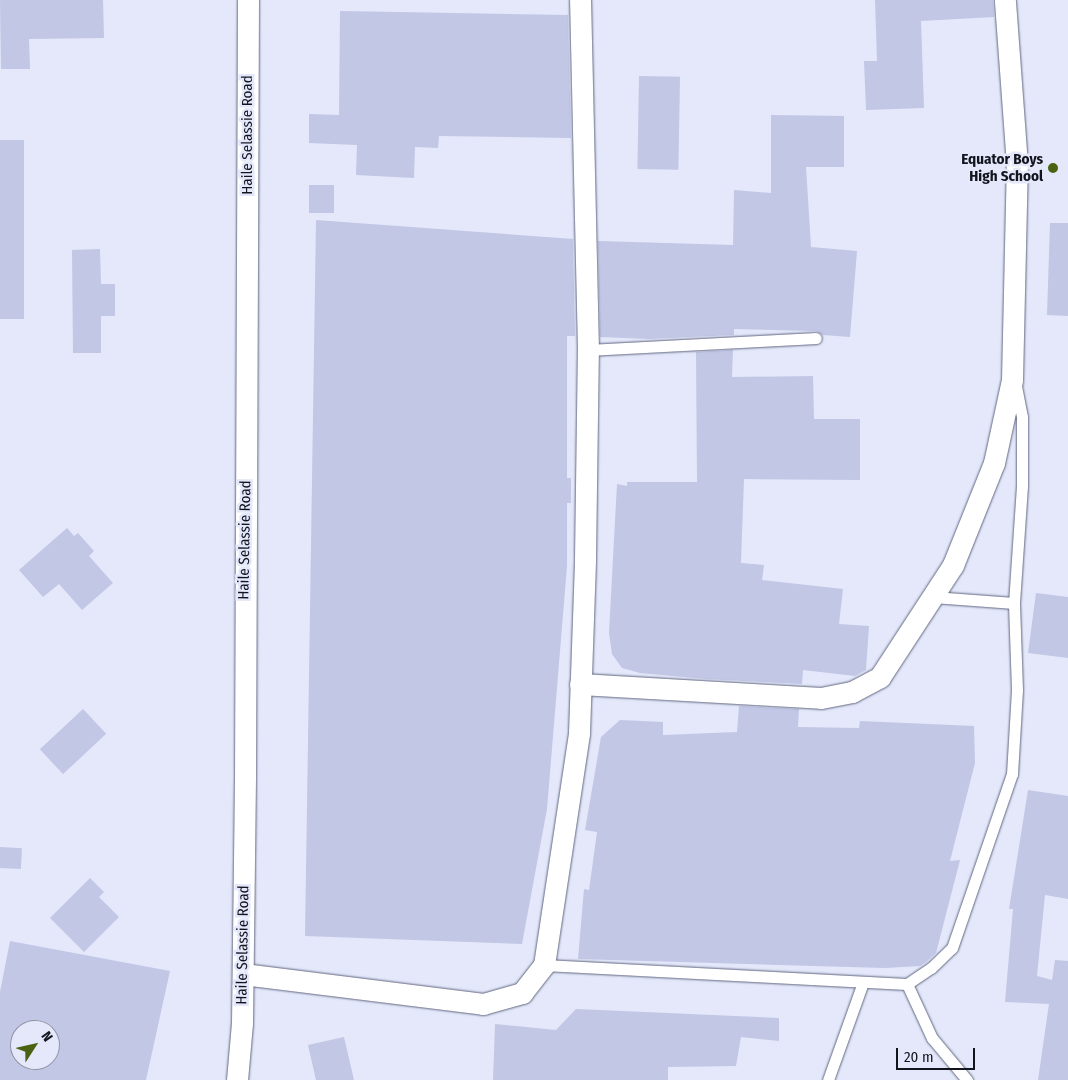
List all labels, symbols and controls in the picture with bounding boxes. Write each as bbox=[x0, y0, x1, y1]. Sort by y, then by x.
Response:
street label: Haile Selassie Road bbox=[239, 75, 257, 195]
place label: Equator Boys High School bbox=[961, 150, 1043, 185]
marker: Equator Boys High School bbox=[1047, 162, 1059, 174]
street label: Haile Selassie Road bbox=[235, 480, 255, 600]
street label: Haile Selassie Road bbox=[233, 885, 253, 1005]
north arrow bbox=[10, 1020, 60, 1070]
text: N bbox=[38, 1028, 56, 1045]
scale bar bbox=[898, 1038, 977, 1070]
text: 20 m bbox=[904, 1048, 934, 1066]

